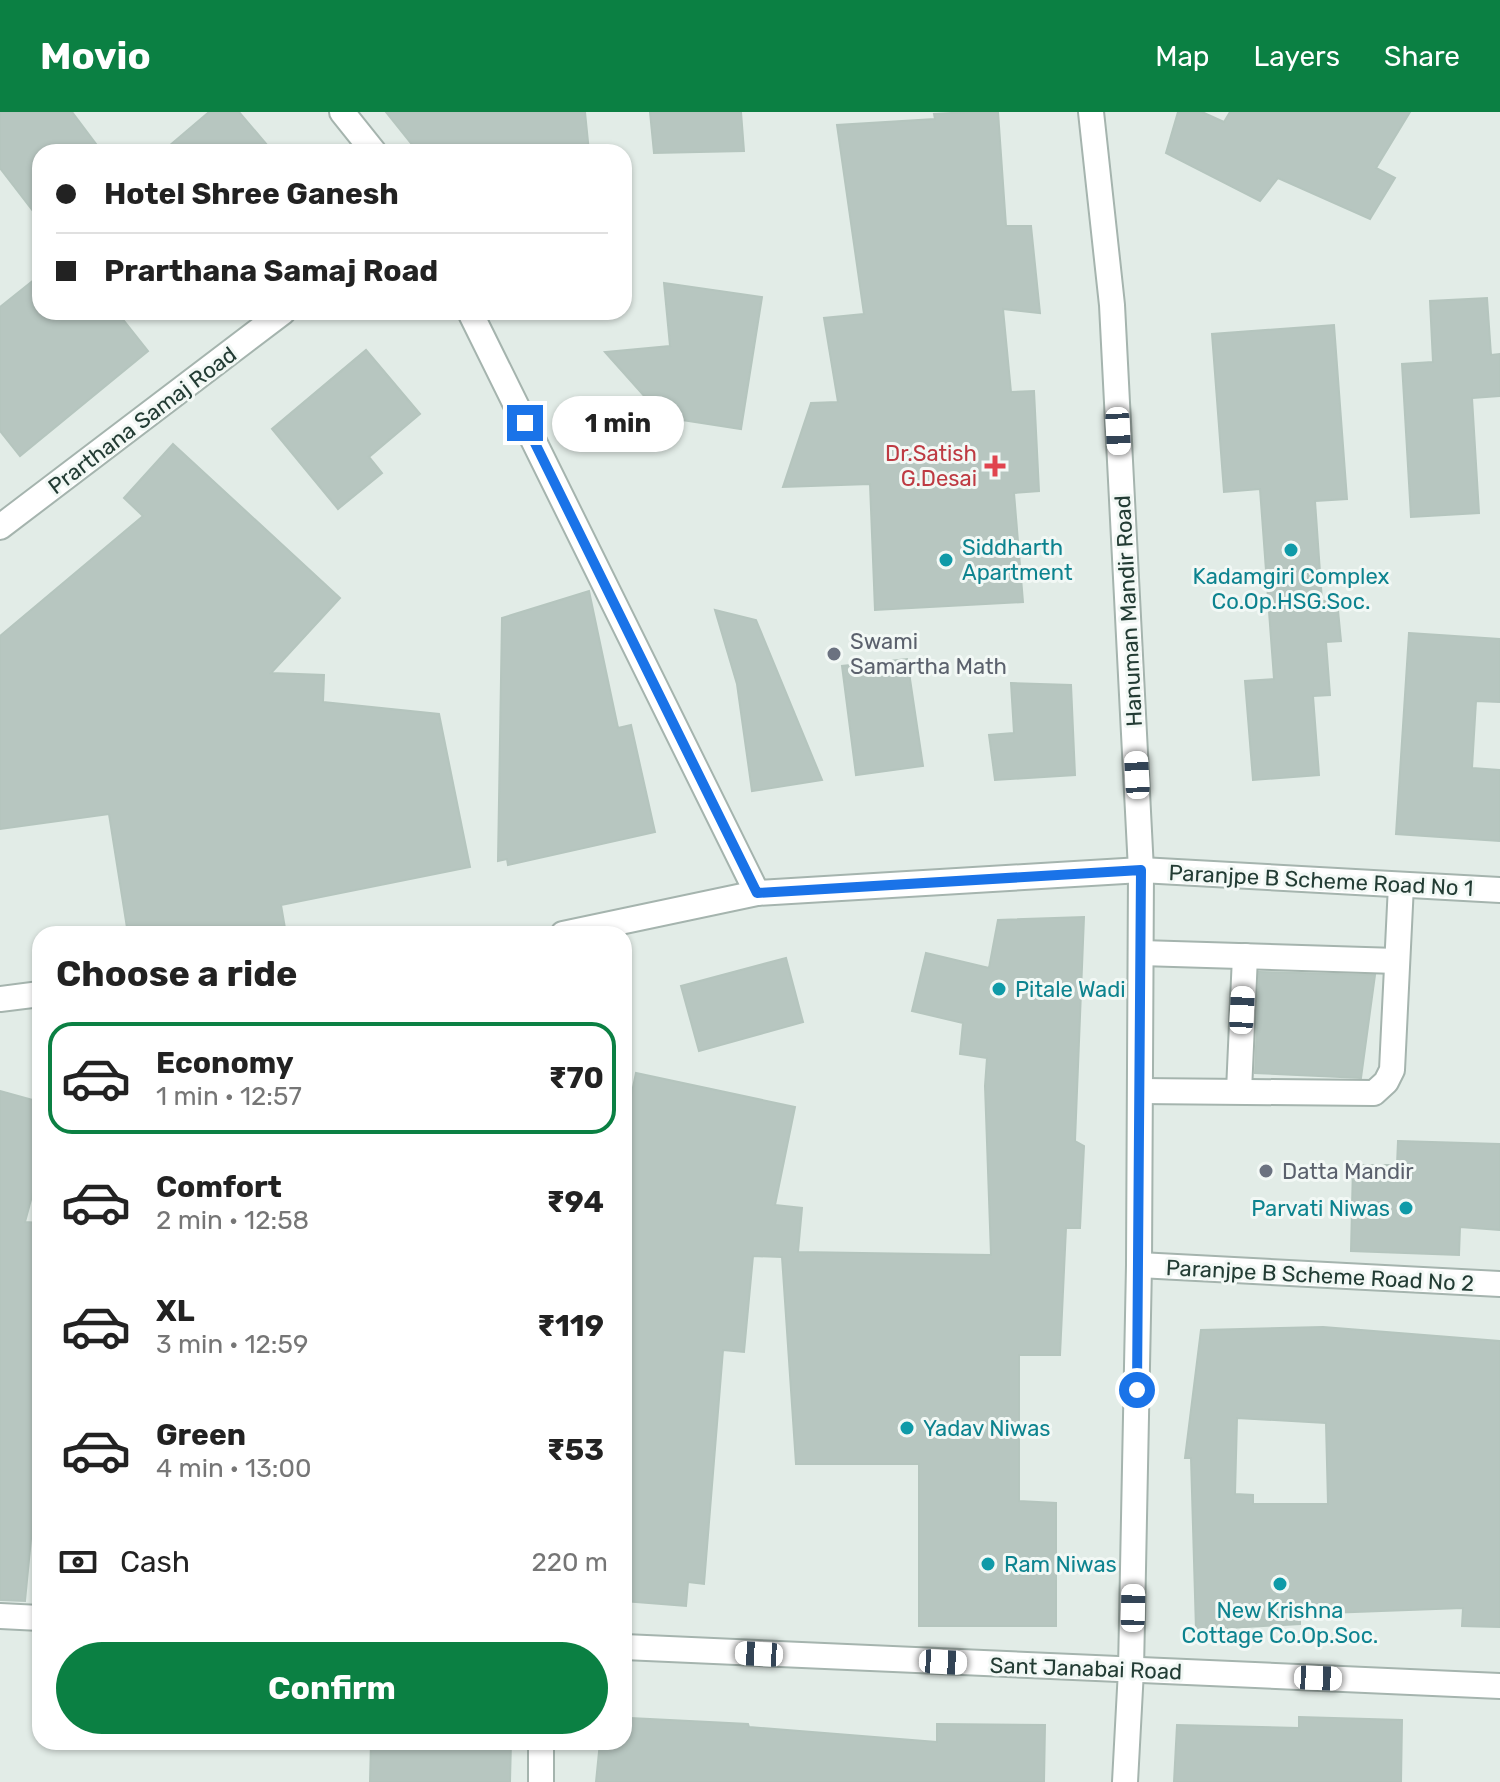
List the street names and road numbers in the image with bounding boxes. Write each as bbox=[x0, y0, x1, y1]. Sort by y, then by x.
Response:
street label: Prarthana Samaj Road bbox=[43, 341, 242, 500]
street label: Hanuman Mandir Road bbox=[1109, 495, 1148, 727]
street label: Paranjpe B Scheme Road No 1 bbox=[1168, 859, 1474, 902]
street label: Paranjpe B Scheme Road No 2 bbox=[1165, 1254, 1475, 1297]
street label: Sant Janabai Road bbox=[989, 1652, 1183, 1685]

